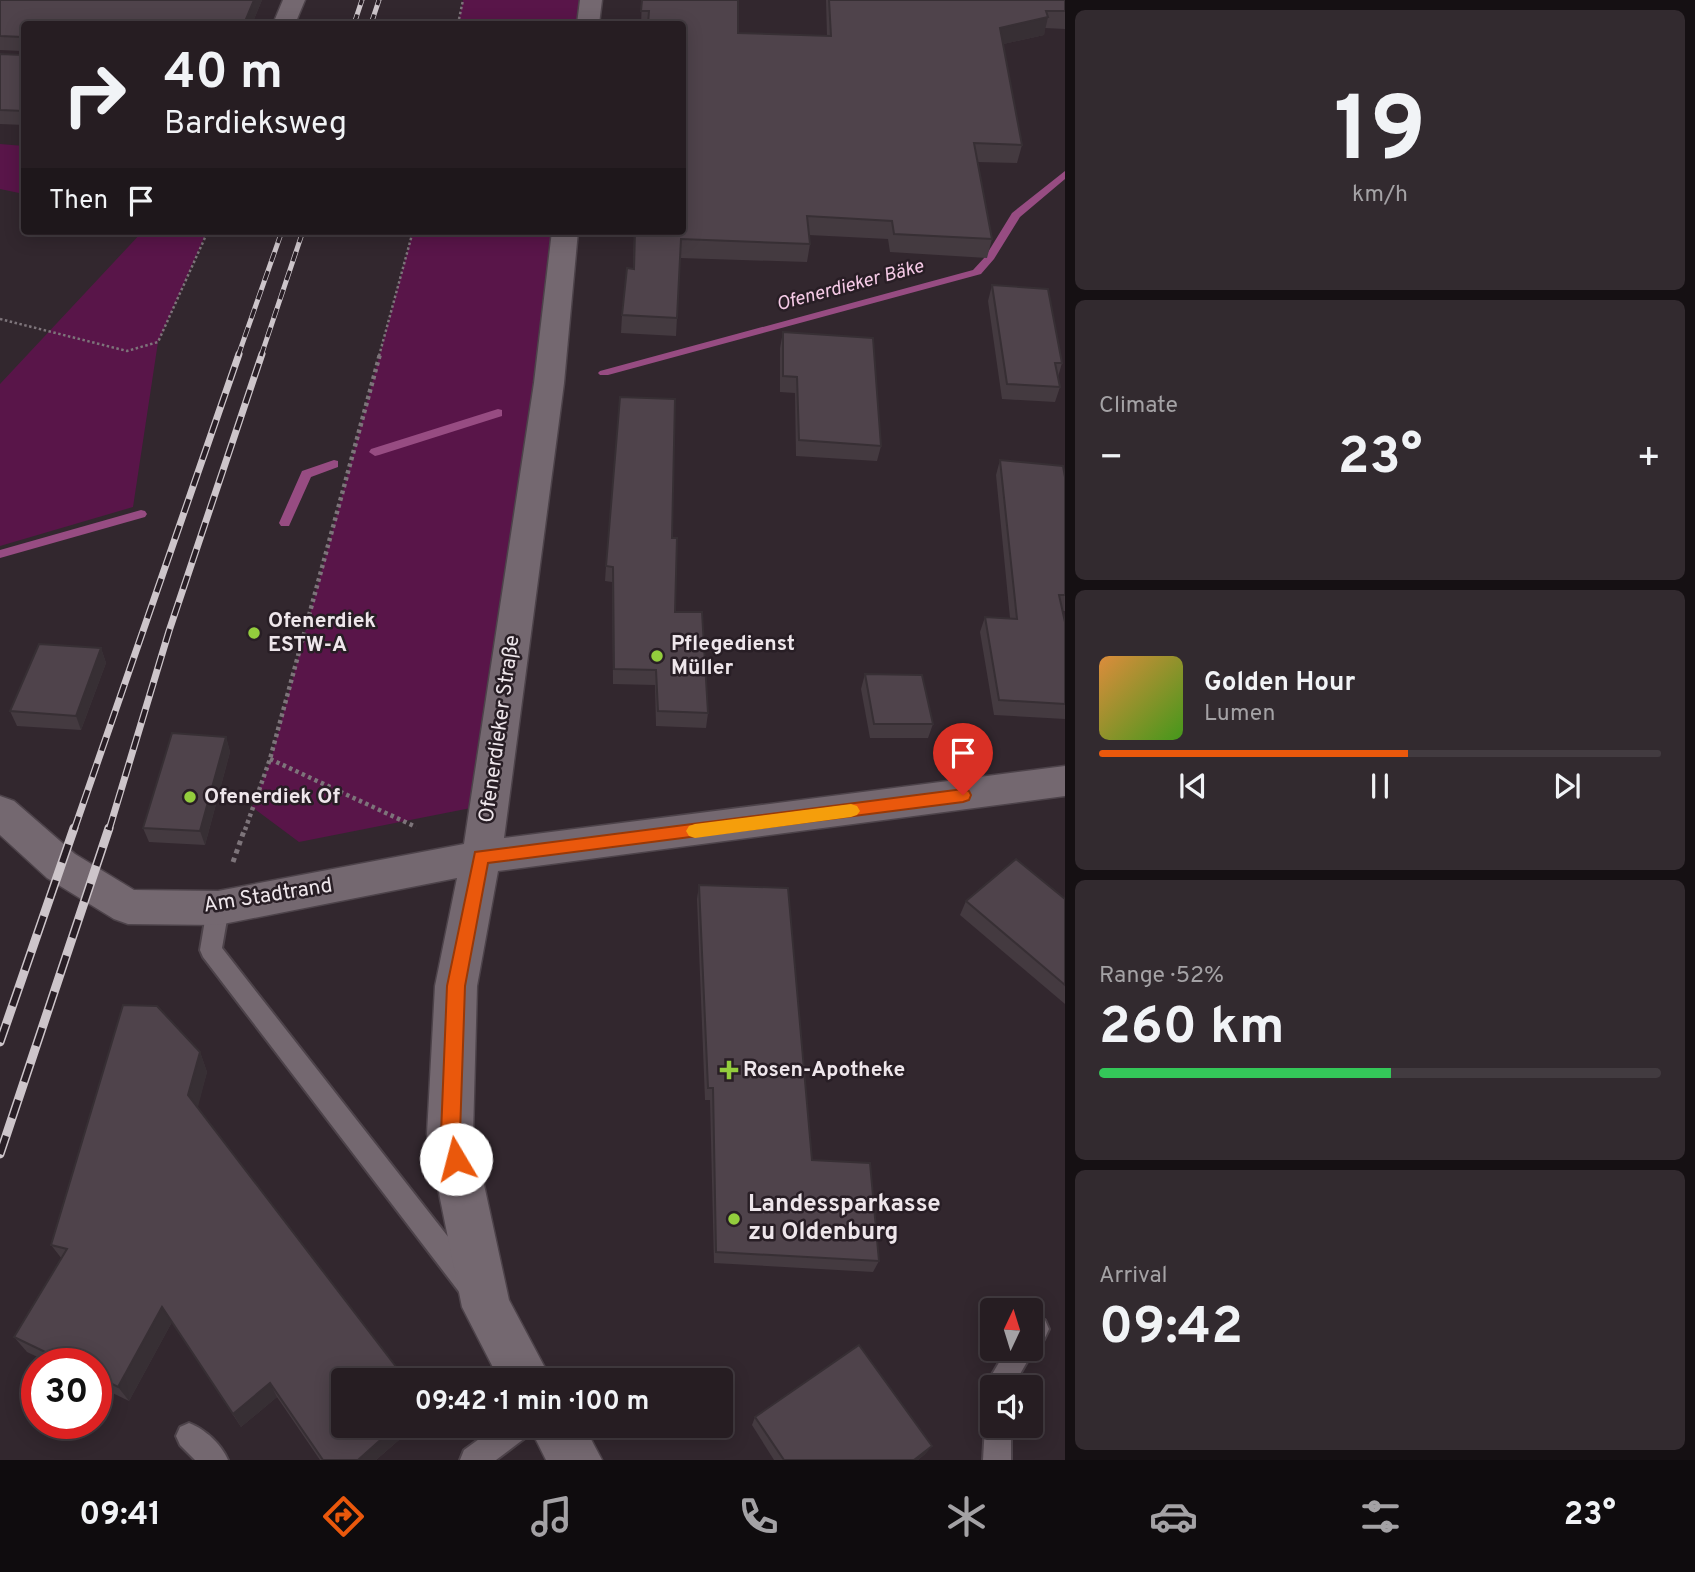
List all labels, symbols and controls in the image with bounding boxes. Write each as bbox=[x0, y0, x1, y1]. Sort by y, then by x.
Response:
text: 40 m bbox=[164, 44, 283, 106]
icon: right bbox=[49, 49, 140, 140]
text: 19 bbox=[1334, 78, 1426, 193]
text: Bardieksweg bbox=[164, 105, 347, 145]
text: km/h bbox=[1352, 181, 1408, 210]
icon: arrive bbox=[122, 182, 160, 220]
text: Then bbox=[49, 185, 108, 218]
water label: Ofenerdieker Bäke bbox=[774, 255, 926, 317]
text: Climate bbox=[1099, 392, 1178, 421]
text: 23° bbox=[1338, 426, 1422, 492]
text: − bbox=[1099, 435, 1124, 484]
text: + bbox=[1636, 435, 1661, 484]
place label: Ofenerdiek ESTW-A bbox=[268, 608, 376, 659]
marker: Ofenerdiek ESTW-A bbox=[246, 625, 262, 641]
place label: Pflegedienst Müller bbox=[671, 631, 795, 682]
street label: Ofenerdieker Straße bbox=[473, 633, 527, 825]
marker: Pflegedienst Müller bbox=[649, 648, 665, 664]
text: Golden Hour bbox=[1204, 667, 1355, 700]
text: Lumen bbox=[1204, 700, 1275, 729]
pin bbox=[933, 723, 993, 795]
icon: arrive bbox=[944, 734, 982, 772]
icon: previous bbox=[1174, 767, 1212, 805]
icon: pause bbox=[1361, 767, 1399, 805]
icon: next bbox=[1548, 767, 1586, 805]
place label: Ofenerdiek Of bbox=[204, 784, 341, 811]
marker: Ofenerdiek Of bbox=[182, 789, 198, 805]
street label: Am Stadtrand bbox=[202, 872, 334, 920]
text: Range · 52% bbox=[1099, 962, 1224, 991]
text: 260 km bbox=[1099, 996, 1285, 1062]
place label: Rosen-Apotheke bbox=[743, 1057, 905, 1084]
marker: Rosen-Apotheke bbox=[721, 1062, 737, 1078]
position arrow bbox=[419, 1122, 493, 1196]
place label: Landessparkasse zu Oldenburg bbox=[748, 1190, 941, 1248]
marker: Landessparkasse zu Oldenburg bbox=[726, 1211, 742, 1227]
text: Arrival bbox=[1099, 1262, 1168, 1291]
text: 09:42 bbox=[1099, 1296, 1243, 1362]
north arrow bbox=[980, 1298, 1043, 1362]
map controls bbox=[980, 1298, 1043, 1438]
speed limit sign: 30 bbox=[21, 1348, 112, 1439]
button: sound bbox=[980, 1375, 1043, 1438]
text: 09:42 · 1 min · 100 m bbox=[415, 1386, 649, 1419]
icon: directions bbox=[319, 1492, 368, 1541]
icon: music bbox=[527, 1492, 576, 1541]
icon: phone bbox=[734, 1492, 783, 1541]
icon: climate bbox=[942, 1492, 991, 1541]
icon: car bbox=[1149, 1492, 1198, 1541]
icon: filters bbox=[1356, 1492, 1405, 1541]
text: 09:41 bbox=[79, 1496, 161, 1536]
text: 23° bbox=[1564, 1496, 1616, 1536]

